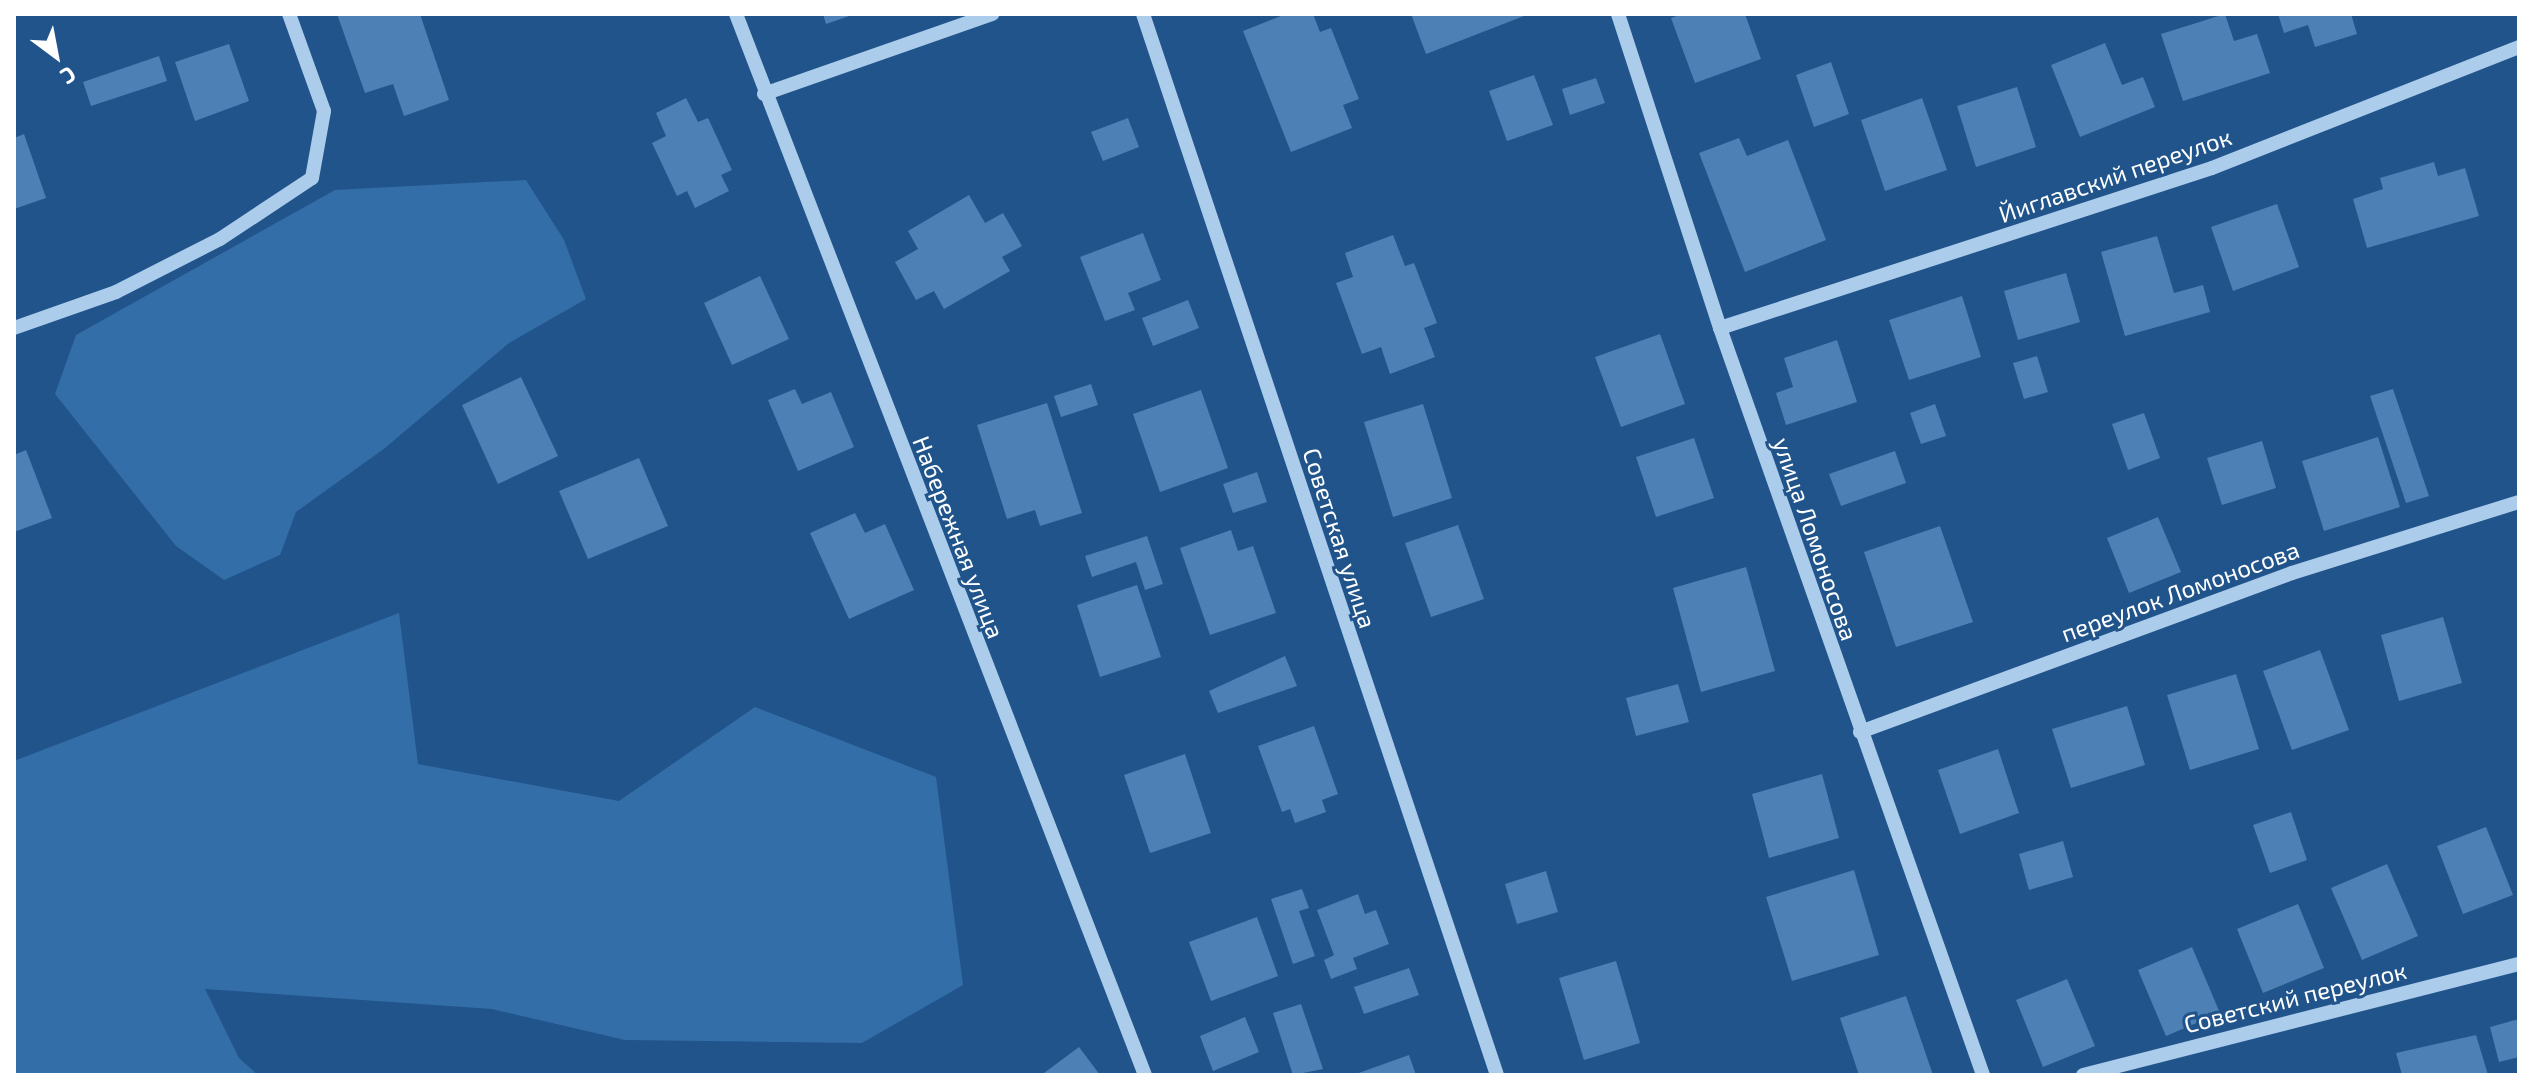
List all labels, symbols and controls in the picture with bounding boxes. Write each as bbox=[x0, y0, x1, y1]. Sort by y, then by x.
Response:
north arrow bbox=[16, 16, 96, 96]
text: С bbox=[56, 62, 81, 91]
street label: Йиглавский переулок bbox=[1995, 122, 2235, 228]
street label: Набережная улица bbox=[907, 432, 1011, 642]
street label: улица Ломоносова bbox=[1768, 434, 1864, 644]
street label: Советская улица bbox=[1297, 444, 1383, 632]
street label: переулок Ломоносова bbox=[2057, 534, 2303, 648]
street label: Советский переулок bbox=[2181, 955, 2409, 1039]

